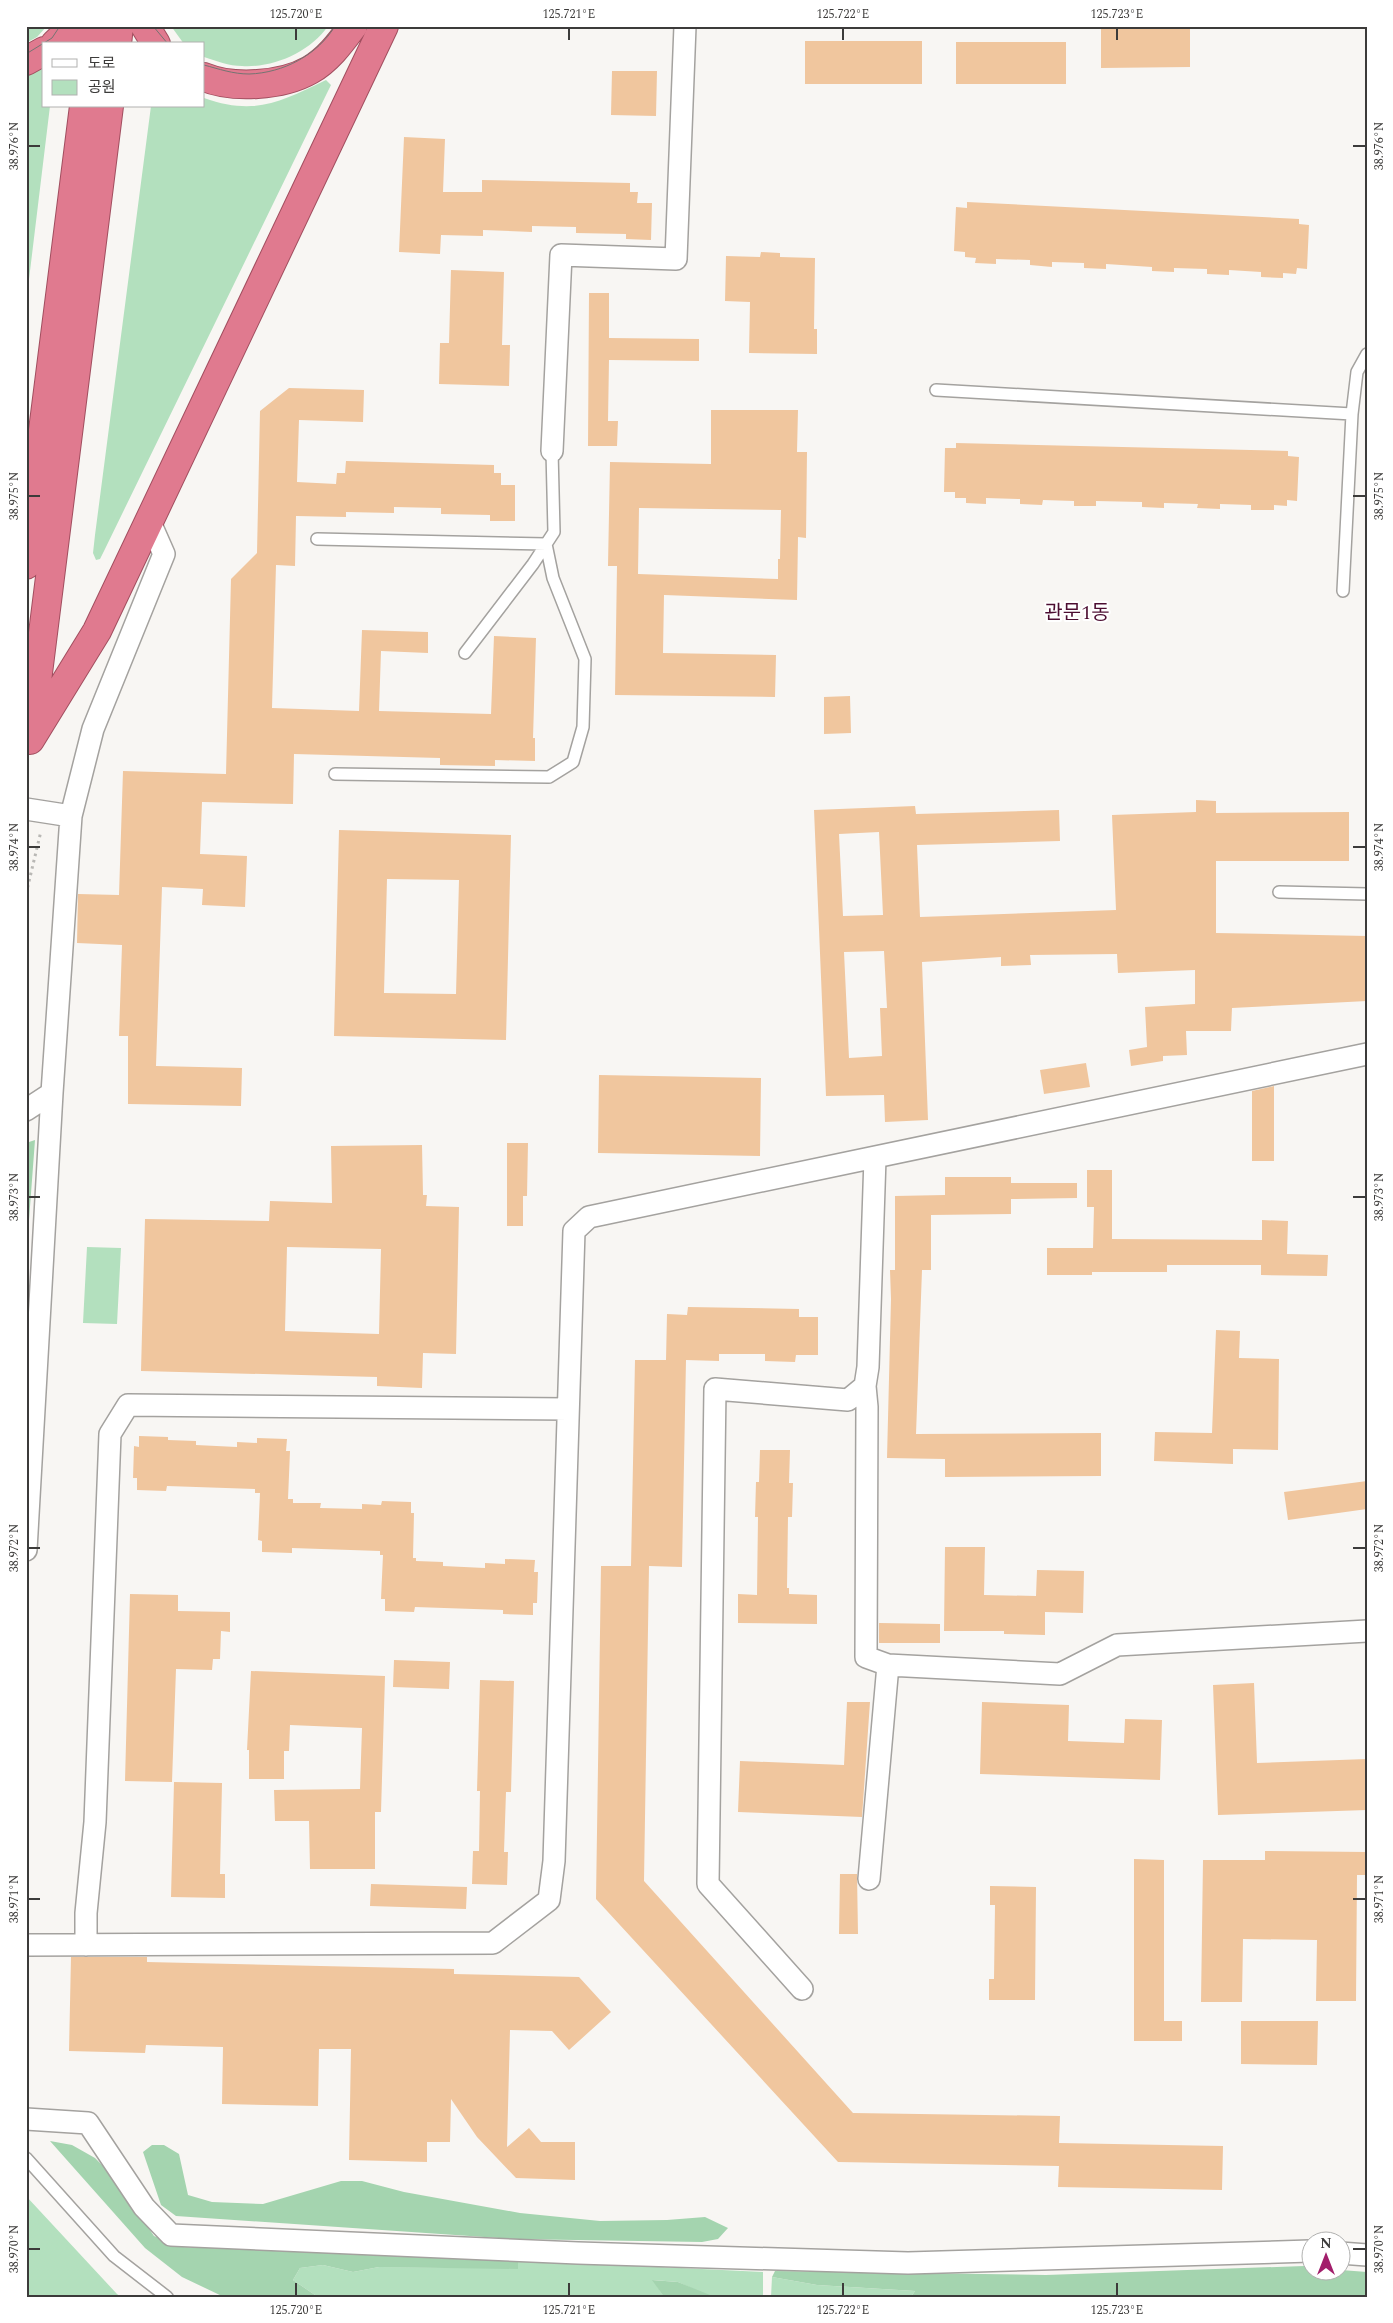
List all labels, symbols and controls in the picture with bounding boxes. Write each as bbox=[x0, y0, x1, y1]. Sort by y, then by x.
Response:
text: 125.720°E bbox=[270, 5, 322, 24]
text: 125.721°E bbox=[543, 5, 595, 24]
text: 125.722°E bbox=[817, 5, 869, 24]
text: 125.723°E bbox=[1091, 5, 1143, 24]
legend bbox=[42, 42, 205, 108]
text: 도로 bbox=[88, 52, 116, 75]
text: 공원 bbox=[88, 76, 116, 99]
text: 38.976°N bbox=[5, 122, 24, 170]
text: 38.976°N bbox=[1370, 122, 1389, 170]
text: 38.975°N bbox=[5, 472, 24, 520]
text: 38.975°N bbox=[1370, 472, 1389, 520]
district label: 관문1동 bbox=[1044, 598, 1110, 628]
text: 38.974°N bbox=[5, 823, 24, 871]
text: 38.974°N bbox=[1370, 823, 1389, 871]
text: 38.973°N bbox=[5, 1173, 24, 1221]
text: 38.973°N bbox=[1370, 1173, 1389, 1221]
text: 38.972°N bbox=[5, 1524, 24, 1572]
text: 38.972°N bbox=[1370, 1524, 1389, 1572]
text: 38.971°N bbox=[5, 1875, 24, 1923]
text: 38.971°N bbox=[1370, 1875, 1389, 1923]
text: 38.970°N bbox=[5, 2225, 24, 2273]
text: 38.970°N bbox=[1370, 2225, 1389, 2273]
north arrow bbox=[1300, 2230, 1350, 2280]
text: N bbox=[1320, 2233, 1332, 2254]
text: 125.720°E bbox=[270, 2301, 322, 2320]
text: 125.721°E bbox=[543, 2301, 595, 2320]
text: 125.722°E bbox=[817, 2301, 869, 2320]
text: 125.723°E bbox=[1091, 2301, 1143, 2320]

